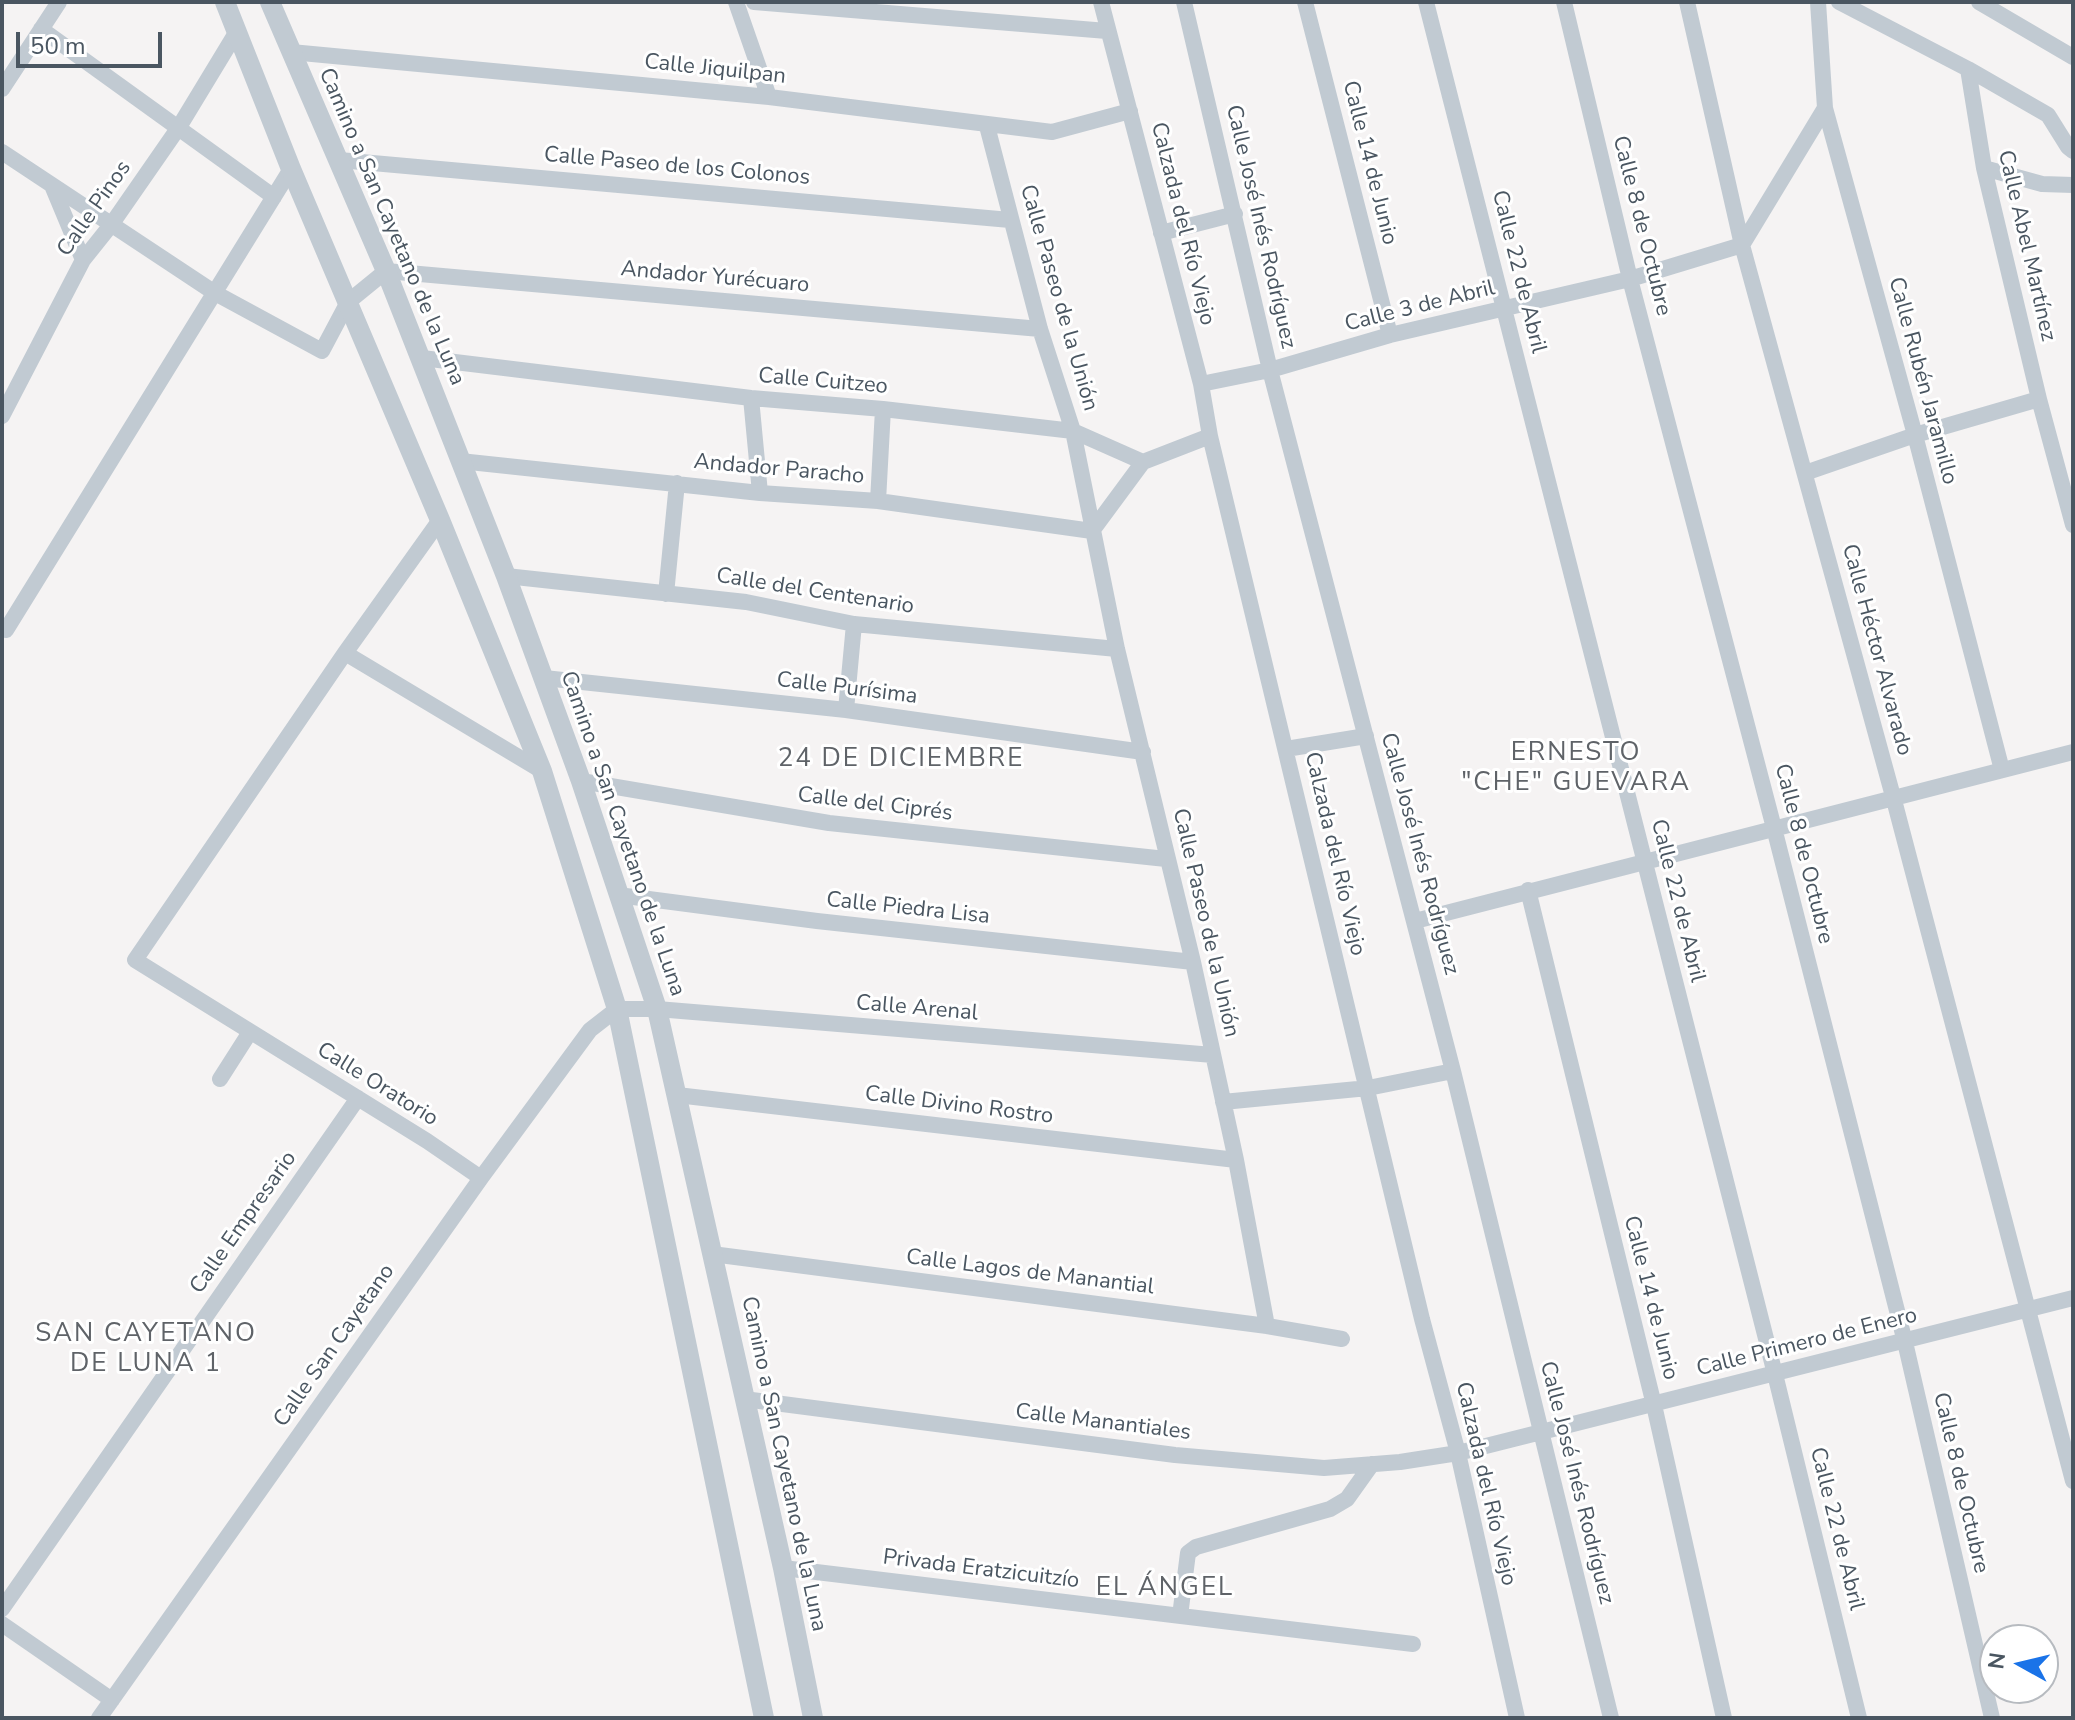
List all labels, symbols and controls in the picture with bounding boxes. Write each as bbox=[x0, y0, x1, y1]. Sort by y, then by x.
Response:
scale bar bbox=[20, 16, 166, 66]
text: 50 m bbox=[30, 30, 86, 62]
street label: Calle Jiquilpan bbox=[643, 49, 787, 91]
street label: Camino a San Cayetano de la Luna bbox=[312, 64, 470, 390]
street label: Calle 14 de Junio bbox=[1336, 78, 1402, 248]
street label: Calle José Inés Rodríguez bbox=[1219, 103, 1301, 351]
street label: Calzada del Río Viejo bbox=[1144, 120, 1220, 328]
street label: Calle 8 de Octubre bbox=[1606, 133, 1676, 319]
street label: Calle Paseo de los Colonos bbox=[543, 142, 811, 192]
street label: Calle Abel Martínez bbox=[1991, 148, 2061, 344]
street label: Calle Pinos bbox=[52, 156, 138, 262]
street label: Calle Paseo de la Unión bbox=[1013, 182, 1103, 414]
street label: Calle 22 de Abril bbox=[1485, 188, 1551, 356]
street label: Andador Yurécuaro bbox=[620, 257, 810, 299]
street label: Calle Rubén Jaramillo bbox=[1882, 275, 1962, 487]
street label: Calle 3 de Abril bbox=[1342, 276, 1498, 338]
street label: Calle Cuitzeo bbox=[757, 363, 889, 401]
street label: Andador Paracho bbox=[693, 449, 865, 491]
street label: Calle Héctor Alvarado bbox=[1835, 541, 1917, 759]
street label: Calle del Centenario bbox=[714, 563, 916, 621]
street label: Calle Purísima bbox=[775, 667, 919, 711]
street label: Camino a San Cayetano de la Luna bbox=[554, 668, 690, 1000]
street label: Calle José Inés Rodríguez bbox=[1374, 730, 1464, 978]
district label: ERNESTO "CHE" GUEVARA bbox=[1461, 738, 1691, 800]
district label: 24 DE DICIEMBRE bbox=[778, 744, 1024, 776]
street label: Calzada del Río Viejo bbox=[1298, 750, 1370, 958]
street label: Calle 8 de Octubre bbox=[1768, 761, 1838, 947]
street label: Calle del Ciprés bbox=[796, 782, 954, 828]
street label: Calle Paseo de la Unión bbox=[1166, 806, 1244, 1040]
street label: Calle 22 de Abril bbox=[1644, 817, 1710, 985]
street label: Calle Piedra Lisa bbox=[825, 887, 991, 931]
street label: Calle Arenal bbox=[855, 991, 979, 1027]
street label: Calle Oratorio bbox=[312, 1037, 442, 1133]
street label: Calle Divino Rostro bbox=[863, 1081, 1055, 1131]
street label: Calle Empresario bbox=[185, 1147, 303, 1299]
street label: Calle 14 de Junio bbox=[1617, 1213, 1683, 1383]
street label: Calle Lagos de Manantial bbox=[905, 1245, 1155, 1301]
street label: Calle San Cayetano bbox=[269, 1260, 401, 1432]
street label: Camino a San Cayetano de la Luna bbox=[735, 1294, 831, 1634]
street label: Calle Primero de Enero bbox=[1694, 1303, 1920, 1383]
district label: SAN CAYETANO DE LUNA 1 bbox=[35, 1319, 257, 1380]
street label: Calle José Inés Rodríguez bbox=[1533, 1359, 1619, 1607]
street label: Calzada del Río Viejo bbox=[1449, 1380, 1521, 1588]
street label: Calle 8 de Octubre bbox=[1926, 1390, 1994, 1576]
street label: Calle Manantiales bbox=[1014, 1399, 1192, 1447]
street label: Calle 22 de Abril bbox=[1803, 1445, 1869, 1613]
street label: Privada Eratzicuitzío bbox=[881, 1545, 1081, 1595]
district label: EL ÁNGEL bbox=[1096, 1573, 1234, 1605]
north arrow bbox=[1979, 1624, 2059, 1704]
text: N bbox=[1981, 1651, 2013, 1671]

